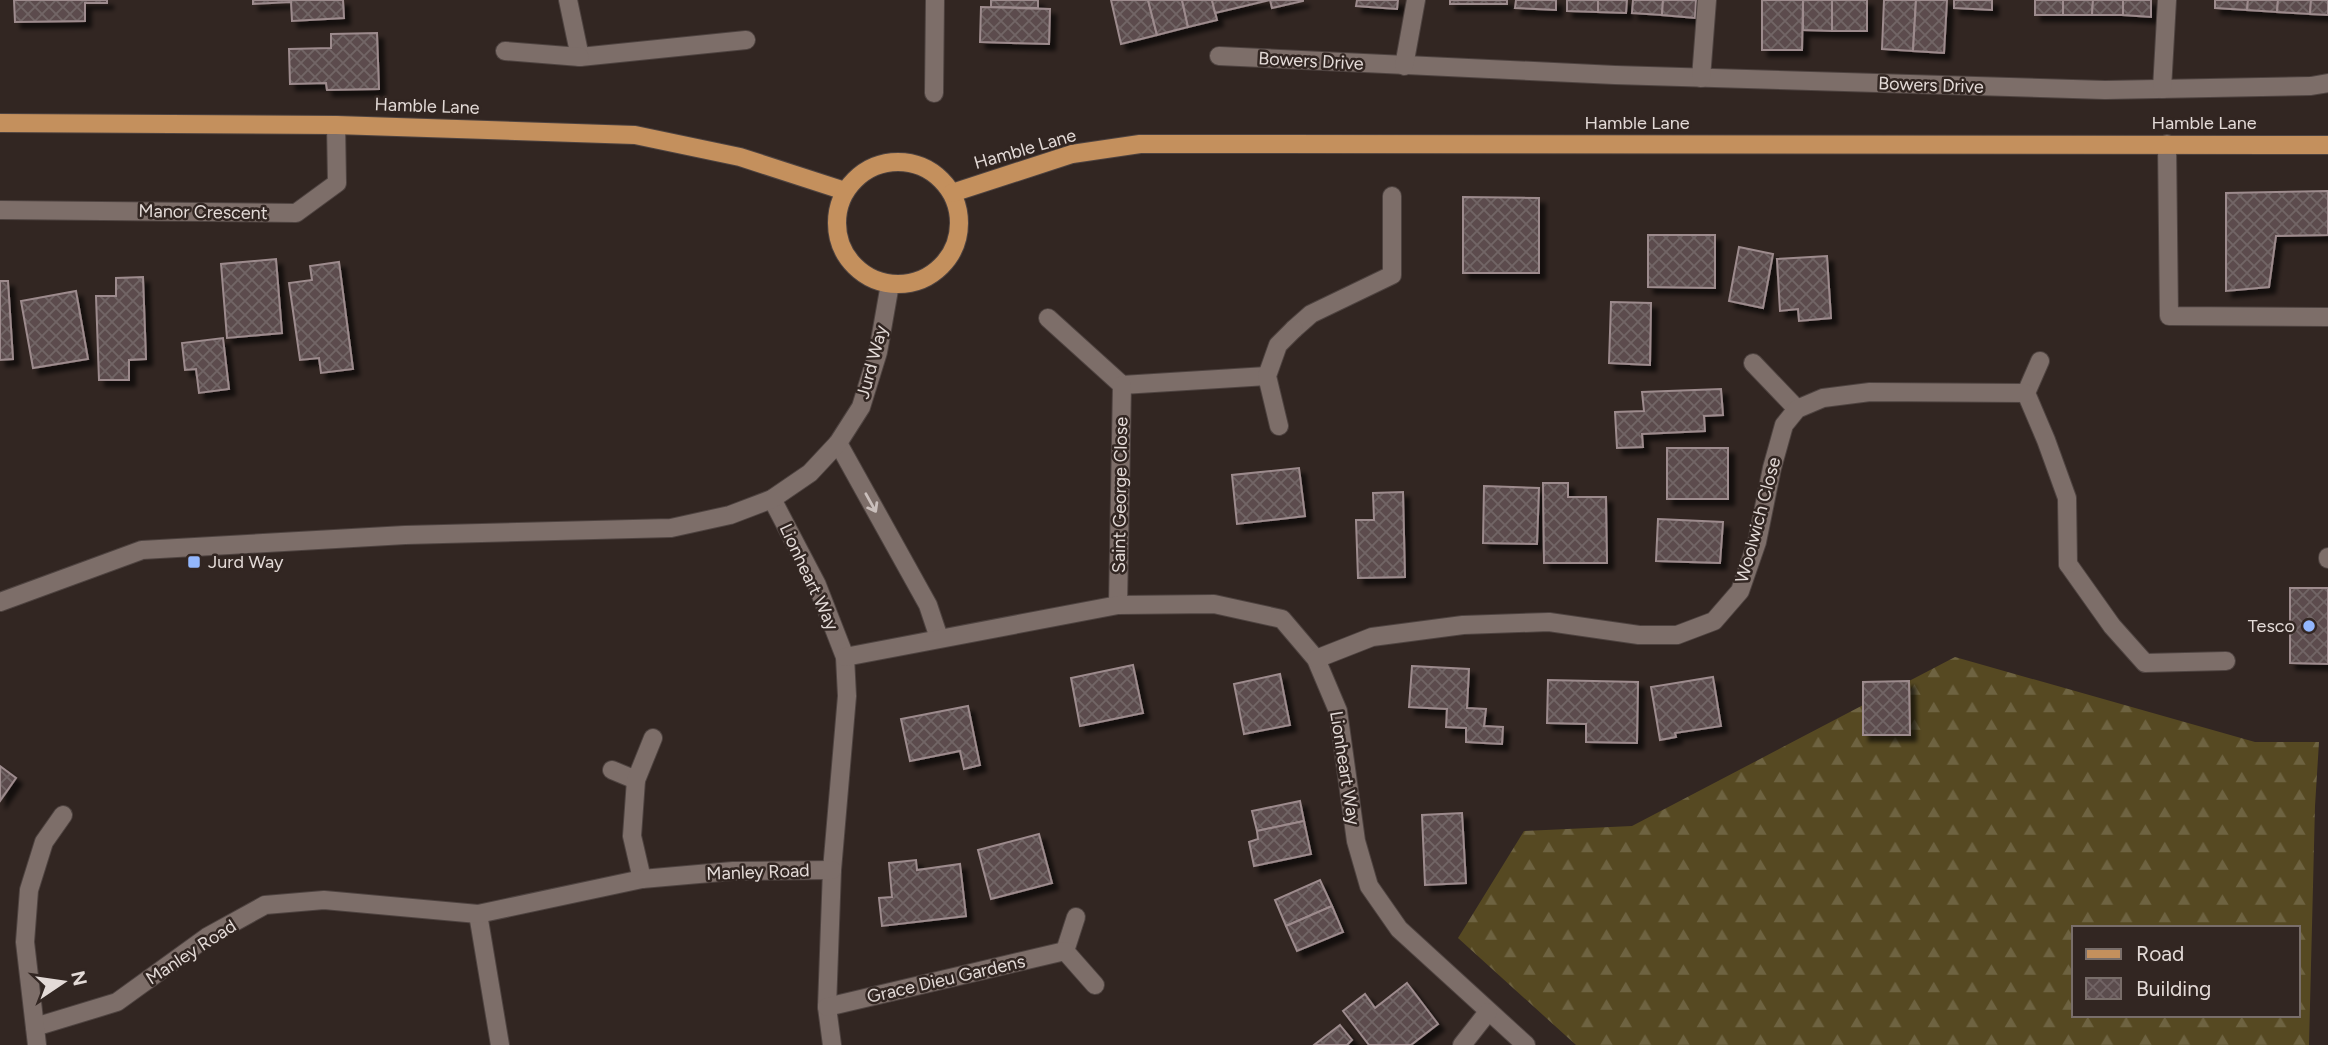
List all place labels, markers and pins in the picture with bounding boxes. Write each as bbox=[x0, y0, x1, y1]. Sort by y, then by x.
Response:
place label: Jurd Way bbox=[208, 551, 284, 573]
marker: Jurd Way bbox=[186, 554, 202, 570]
place label: Tesco bbox=[2248, 615, 2295, 637]
marker: Tesco bbox=[2301, 618, 2317, 634]

